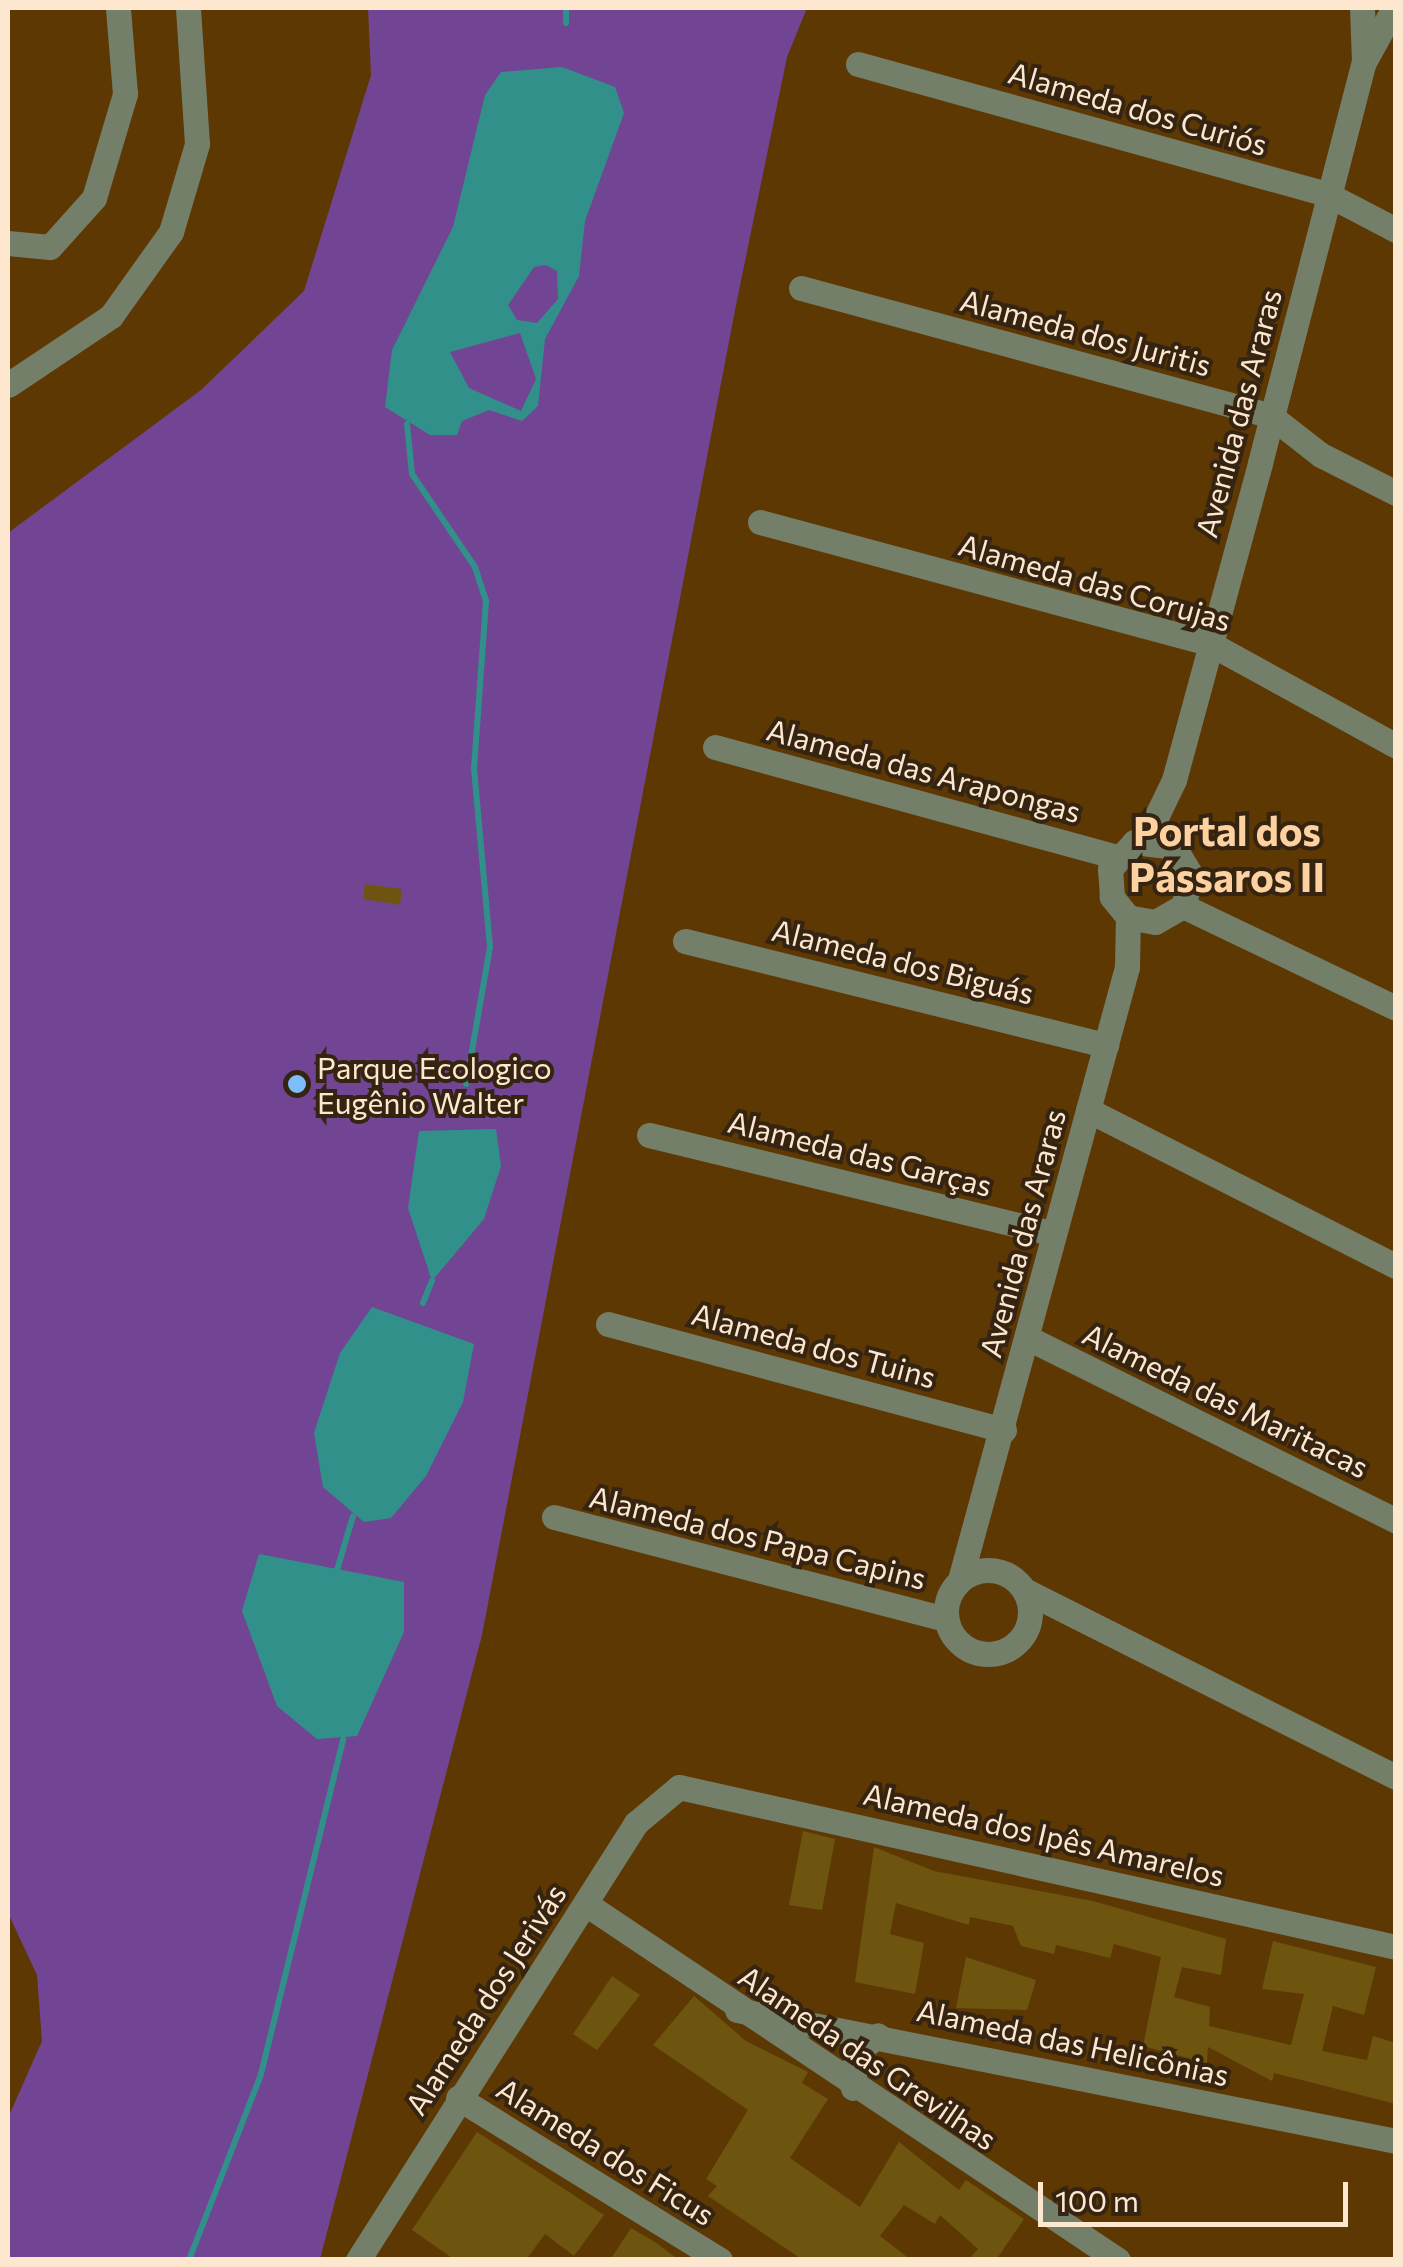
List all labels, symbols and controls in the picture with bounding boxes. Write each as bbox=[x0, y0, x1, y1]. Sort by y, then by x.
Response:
street label: Alameda dos Curiós bbox=[1005, 54, 1271, 162]
street label: Alameda dos Juritis bbox=[957, 281, 1215, 383]
street label: Avenida das Araras bbox=[1188, 285, 1288, 541]
street label: Alameda das Corujas bbox=[955, 526, 1235, 638]
street label: Alameda das Arapongas bbox=[763, 711, 1085, 829]
district label: Portal dos Pássaros II bbox=[1129, 806, 1325, 900]
street label: Alameda dos Biguás bbox=[768, 911, 1038, 1011]
place label: Parque Ecologico Eugênio Walter bbox=[317, 1049, 552, 1120]
marker: Parque Ecologico Eugênio Walter bbox=[286, 1073, 308, 1095]
street label: Alameda das Garças bbox=[724, 1103, 996, 1203]
street label: Avenida das Araras bbox=[972, 1105, 1072, 1361]
street label: Alameda dos Tuins bbox=[688, 1295, 940, 1395]
street label: Alameda das Maritacas bbox=[1077, 1315, 1375, 1485]
street label: Alameda dos Papa Capins bbox=[586, 1478, 930, 1596]
street label: Alameda dos Ipês Amarelos bbox=[860, 1775, 1228, 1893]
street label: Alameda dos Jerivás bbox=[397, 1877, 573, 2121]
street label: Alameda das Grevilhas bbox=[732, 1957, 1004, 2157]
street label: Alameda das Helicônias bbox=[914, 1991, 1232, 2093]
street label: Alameda dos Ficus bbox=[491, 2070, 721, 2232]
scale bar bbox=[1043, 2162, 1353, 2224]
text: 100 m bbox=[1055, 2181, 1139, 2218]

